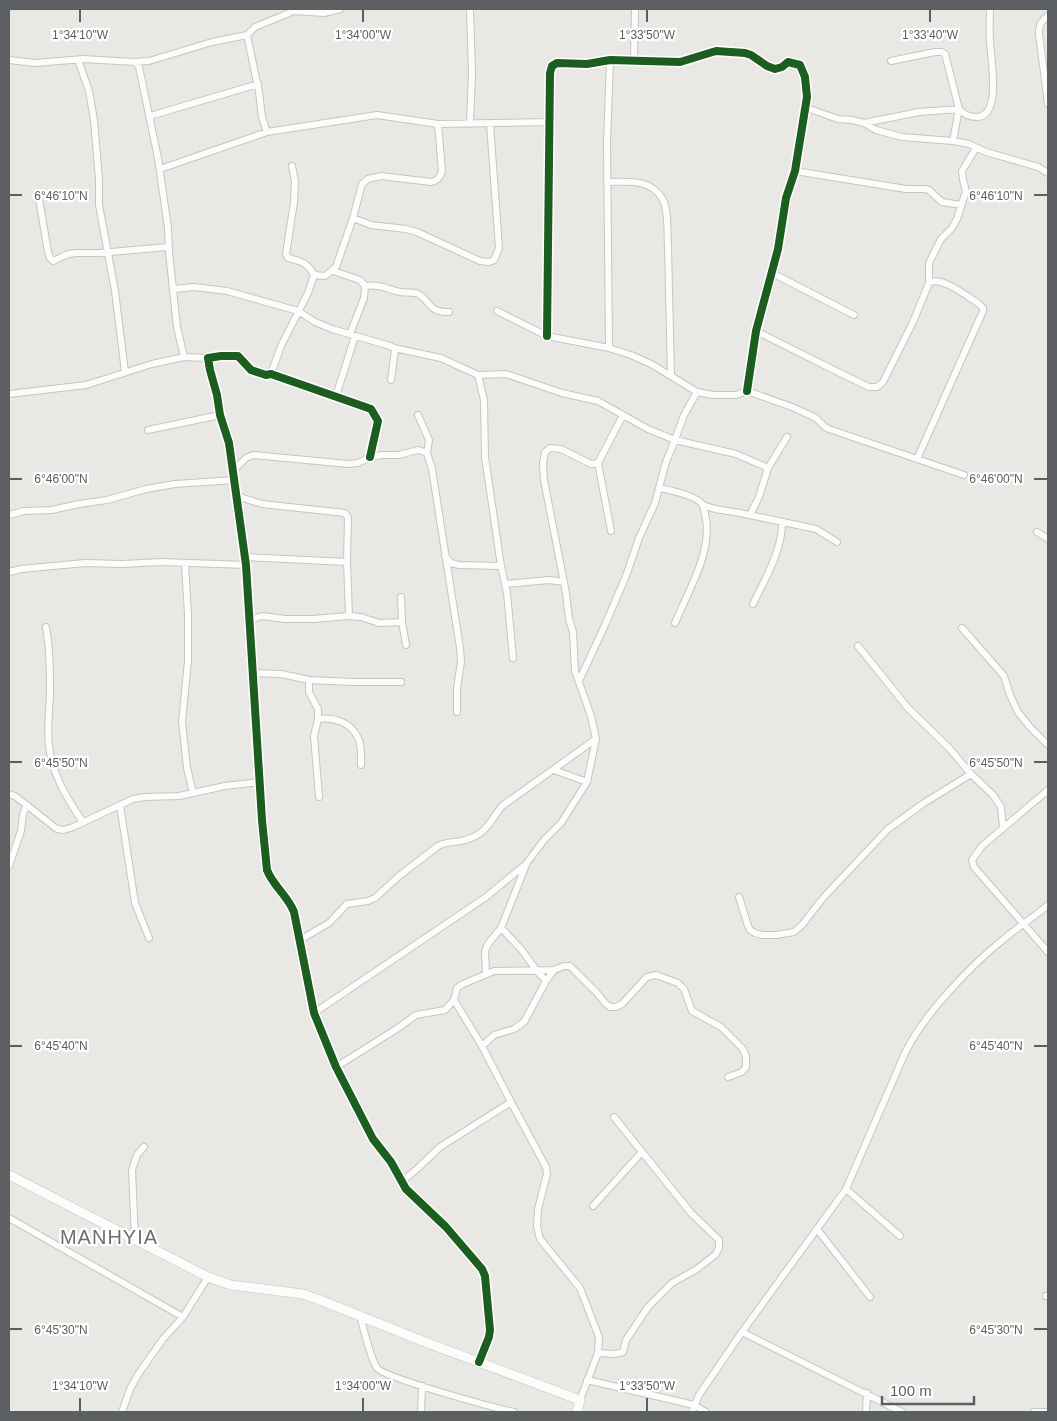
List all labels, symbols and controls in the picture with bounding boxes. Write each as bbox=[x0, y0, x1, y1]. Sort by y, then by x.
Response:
text: 1°34'10"W bbox=[52, 28, 109, 42]
text: 1°34'00"W bbox=[335, 28, 392, 42]
text: 1°33'50"W bbox=[619, 28, 676, 42]
text: 1°33'40"W bbox=[902, 28, 959, 42]
text: 6°46'10"N bbox=[34, 189, 88, 203]
text: 6°46'10"N bbox=[969, 189, 1023, 203]
text: 6°46'00"N bbox=[34, 472, 88, 486]
text: 6°46'00"N bbox=[969, 472, 1023, 486]
text: 6°45'50"N bbox=[34, 756, 88, 770]
text: 6°45'50"N bbox=[969, 756, 1023, 770]
text: 6°45'40"N bbox=[34, 1039, 88, 1053]
text: 6°45'40"N bbox=[969, 1039, 1023, 1053]
district label: MANHYIA bbox=[60, 1226, 158, 1248]
text: 6°45'30"N bbox=[34, 1323, 88, 1337]
text: 6°45'30"N bbox=[969, 1323, 1023, 1337]
scale bar bbox=[882, 1374, 974, 1406]
text: 1°34'10"W bbox=[52, 1379, 109, 1393]
text: 1°34'00"W bbox=[335, 1379, 392, 1393]
text: 1°33'50"W bbox=[619, 1379, 676, 1393]
text: 100 m bbox=[890, 1382, 932, 1399]

